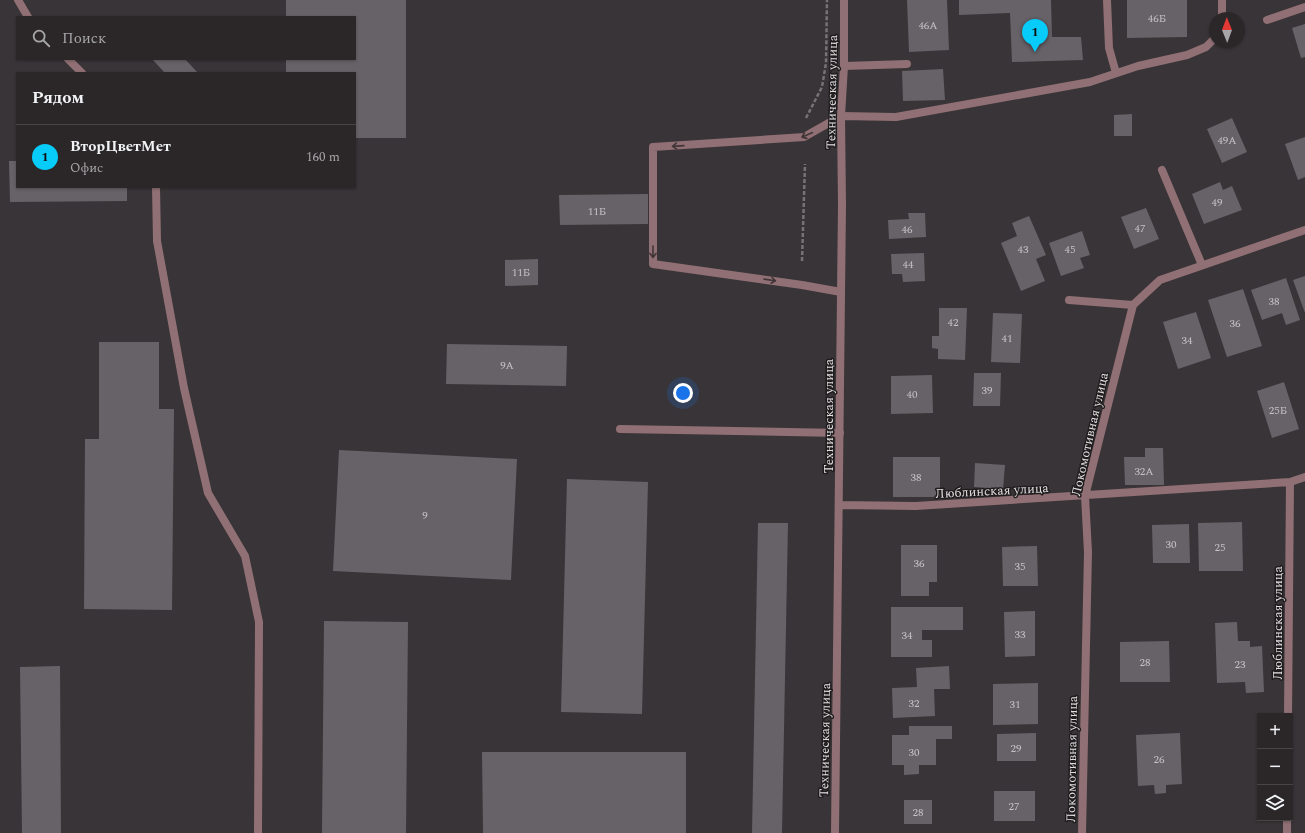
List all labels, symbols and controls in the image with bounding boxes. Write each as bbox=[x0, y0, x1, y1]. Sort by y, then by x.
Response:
house number: 46Б bbox=[1148, 10, 1166, 27]
north arrow bbox=[1209, 12, 1245, 48]
search box bbox=[16, 16, 356, 60]
house number: 46А bbox=[918, 17, 938, 34]
pin: 1 bbox=[1022, 19, 1048, 52]
icon: search bbox=[30, 27, 52, 49]
text: Поиск bbox=[62, 27, 106, 50]
street label: Техническая улица bbox=[821, 34, 843, 149]
text: Рядом bbox=[32, 85, 84, 111]
one-way arrow bbox=[802, 132, 814, 139]
house number: 49А bbox=[1217, 132, 1237, 149]
text: ВторЦветМет bbox=[70, 135, 171, 158]
one-way arrow bbox=[672, 142, 685, 149]
text: 1 bbox=[41, 147, 49, 167]
text: 160 m bbox=[306, 147, 340, 167]
text: Офис bbox=[70, 158, 103, 178]
house number: 49 bbox=[1212, 194, 1223, 211]
house number: 11Б bbox=[588, 203, 606, 220]
house number: 47 bbox=[1135, 220, 1146, 237]
house number: 46 bbox=[902, 221, 913, 238]
house number: 43 bbox=[1018, 241, 1029, 258]
house number: 45 bbox=[1065, 241, 1076, 258]
one-way arrow bbox=[649, 245, 657, 258]
house number: 44 bbox=[903, 256, 914, 273]
house number: 11Б bbox=[512, 264, 530, 281]
one-way arrow bbox=[763, 276, 776, 284]
house number: 38 bbox=[1269, 293, 1280, 310]
house number: 42 bbox=[948, 314, 959, 331]
house number: 36 bbox=[1230, 315, 1241, 332]
house number: 41 bbox=[1002, 330, 1013, 347]
house number: 34 bbox=[1182, 332, 1193, 349]
house number: 9А bbox=[500, 357, 514, 374]
street label: Техническая улица bbox=[819, 358, 839, 473]
street label: Локомотивная улица bbox=[1066, 370, 1114, 498]
house number: 39 bbox=[982, 382, 993, 399]
your location bbox=[673, 383, 693, 403]
house number: 40 bbox=[907, 386, 918, 403]
house number: 25Б bbox=[1269, 402, 1287, 419]
house number: 32А bbox=[1134, 463, 1154, 480]
house number: 38 bbox=[911, 469, 922, 486]
street label: Люблинская улица bbox=[935, 478, 1050, 504]
house number: 9 bbox=[422, 507, 428, 524]
house number: 30 bbox=[1166, 536, 1177, 553]
house number: 25 bbox=[1215, 539, 1226, 556]
house number: 36 bbox=[914, 555, 925, 572]
house number: 35 bbox=[1015, 558, 1026, 575]
street label: Люблинская улица bbox=[1268, 566, 1288, 680]
house number: 33 bbox=[1015, 626, 1026, 643]
house number: 34 bbox=[902, 627, 913, 644]
house number: 28 bbox=[1140, 654, 1151, 671]
house number: 23 bbox=[1235, 656, 1246, 673]
street label: Техническая улица bbox=[814, 682, 836, 797]
house number: 32 bbox=[909, 695, 920, 712]
street label: Локомотивная улица bbox=[1061, 695, 1083, 822]
house number: 31 bbox=[1010, 696, 1021, 713]
map controls bbox=[1257, 713, 1293, 821]
button: + bbox=[1257, 713, 1293, 749]
house number: 29 bbox=[1011, 740, 1022, 757]
house number: 30 bbox=[909, 744, 920, 761]
button: − bbox=[1257, 749, 1293, 785]
house number: 26 bbox=[1154, 751, 1165, 768]
button: layers bbox=[1257, 785, 1293, 821]
house number: 27 bbox=[1009, 798, 1020, 815]
house number: 28 bbox=[913, 804, 924, 821]

